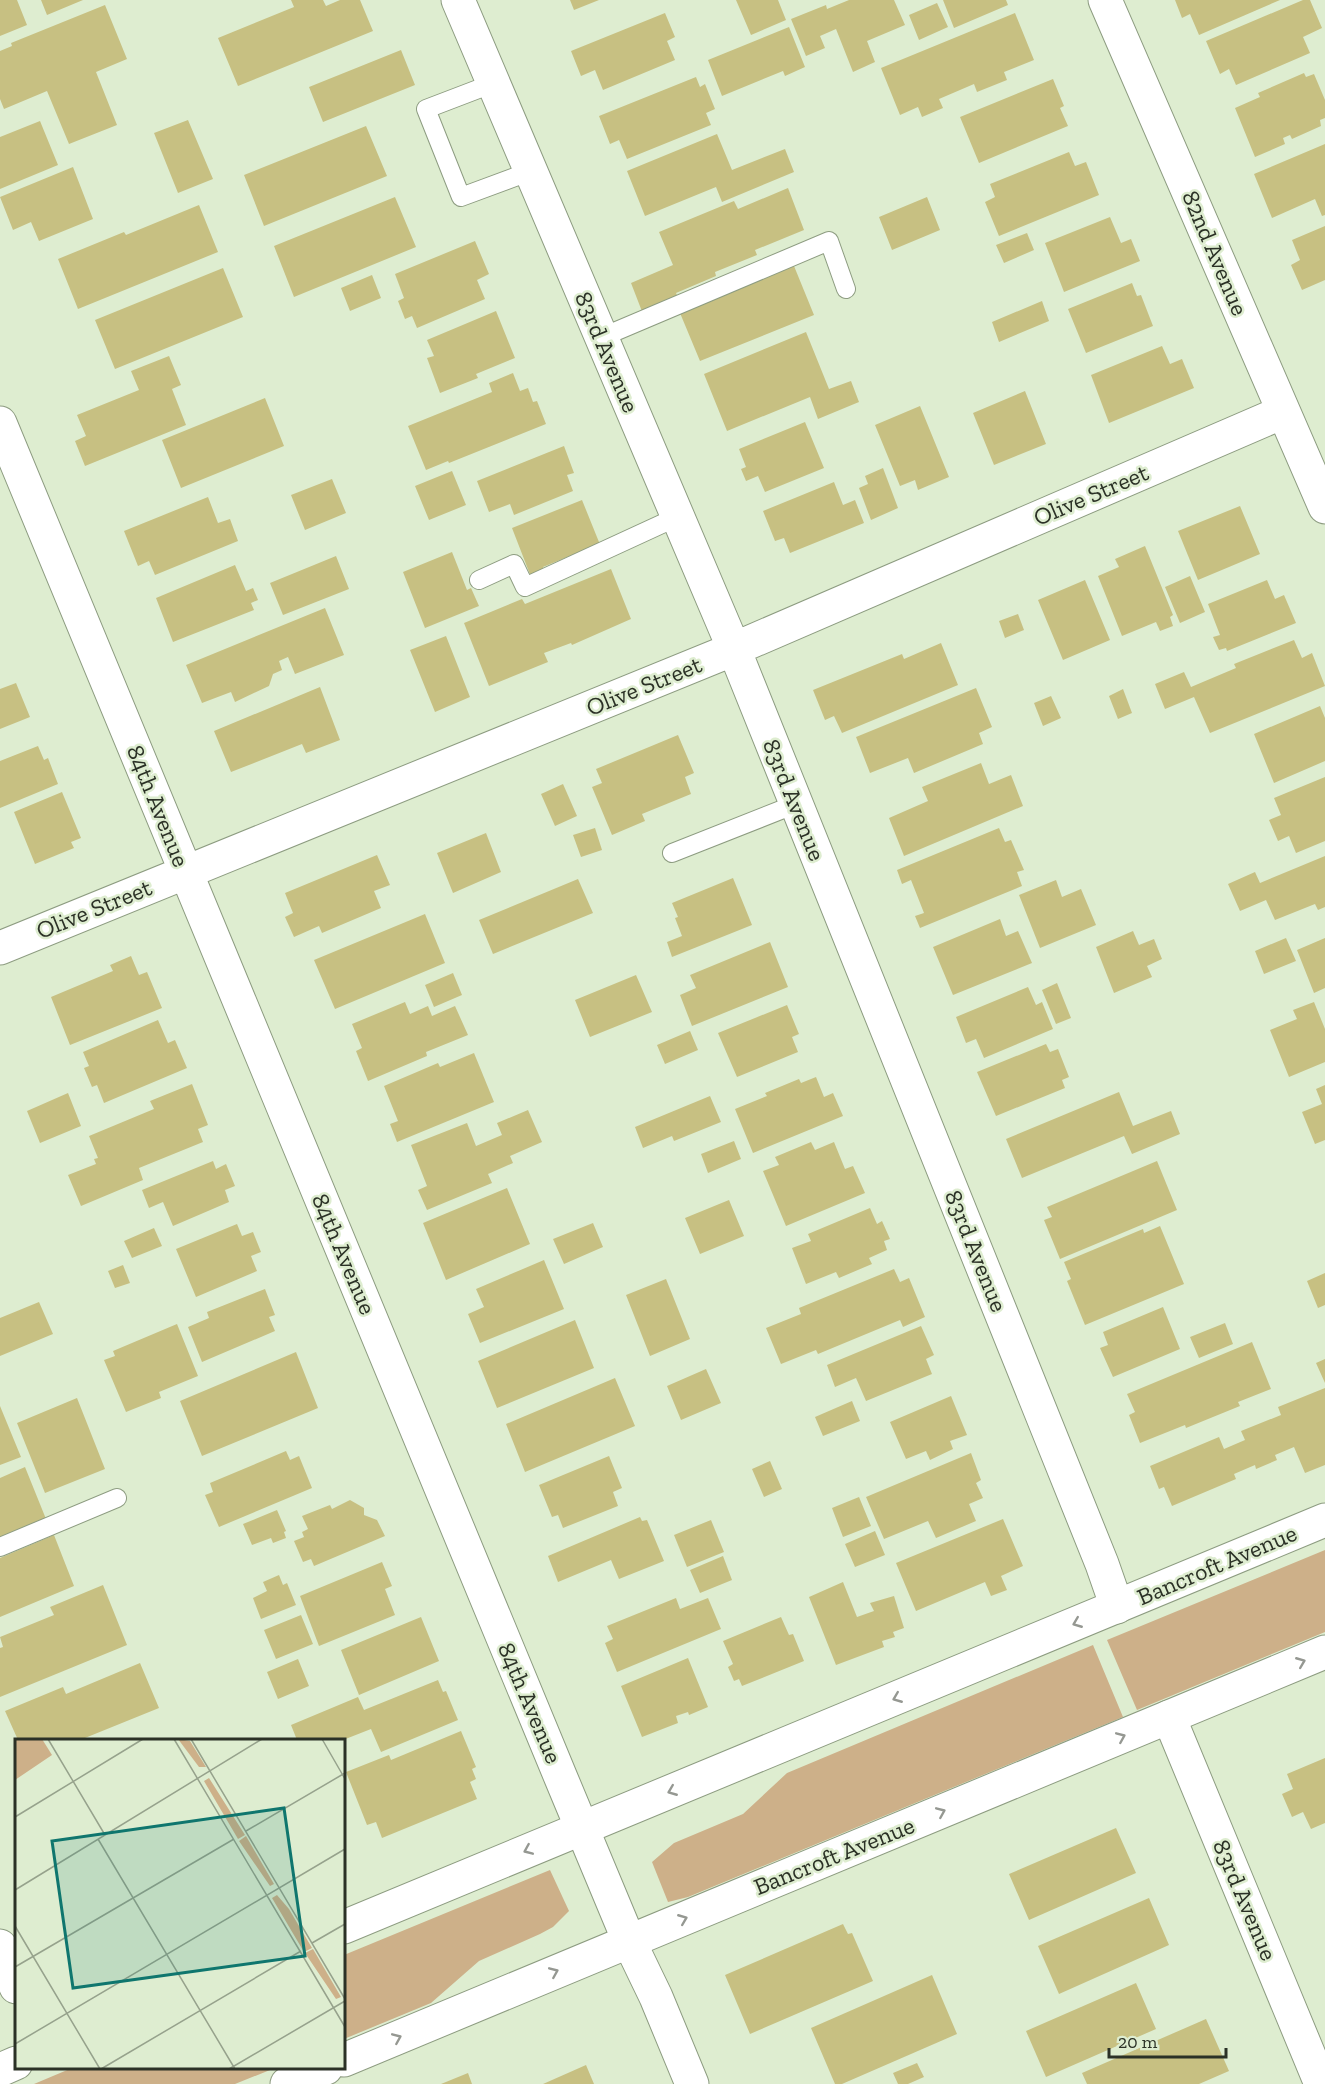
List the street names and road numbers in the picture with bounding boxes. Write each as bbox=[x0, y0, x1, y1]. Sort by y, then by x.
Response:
street label: 82nd Avenue bbox=[1176, 186, 1255, 320]
street label: 83rd Avenue bbox=[569, 287, 646, 417]
street label: Olive Street bbox=[1029, 457, 1153, 532]
street label: Olive Street bbox=[582, 649, 706, 722]
street label: 83rd Avenue bbox=[757, 735, 832, 865]
street label: 84th Avenue bbox=[121, 741, 196, 871]
street label: Olive Street bbox=[32, 872, 156, 945]
street label: 83rd Avenue bbox=[939, 1186, 1014, 1316]
street label: 84th Avenue bbox=[306, 1189, 383, 1319]
street label: Bancroft Avenue bbox=[1133, 1518, 1301, 1611]
street label: 84th Avenue bbox=[492, 1638, 569, 1768]
street label: Bancroft Avenue bbox=[749, 1810, 918, 1901]
street label: 83rd Avenue bbox=[1207, 1835, 1284, 1965]

